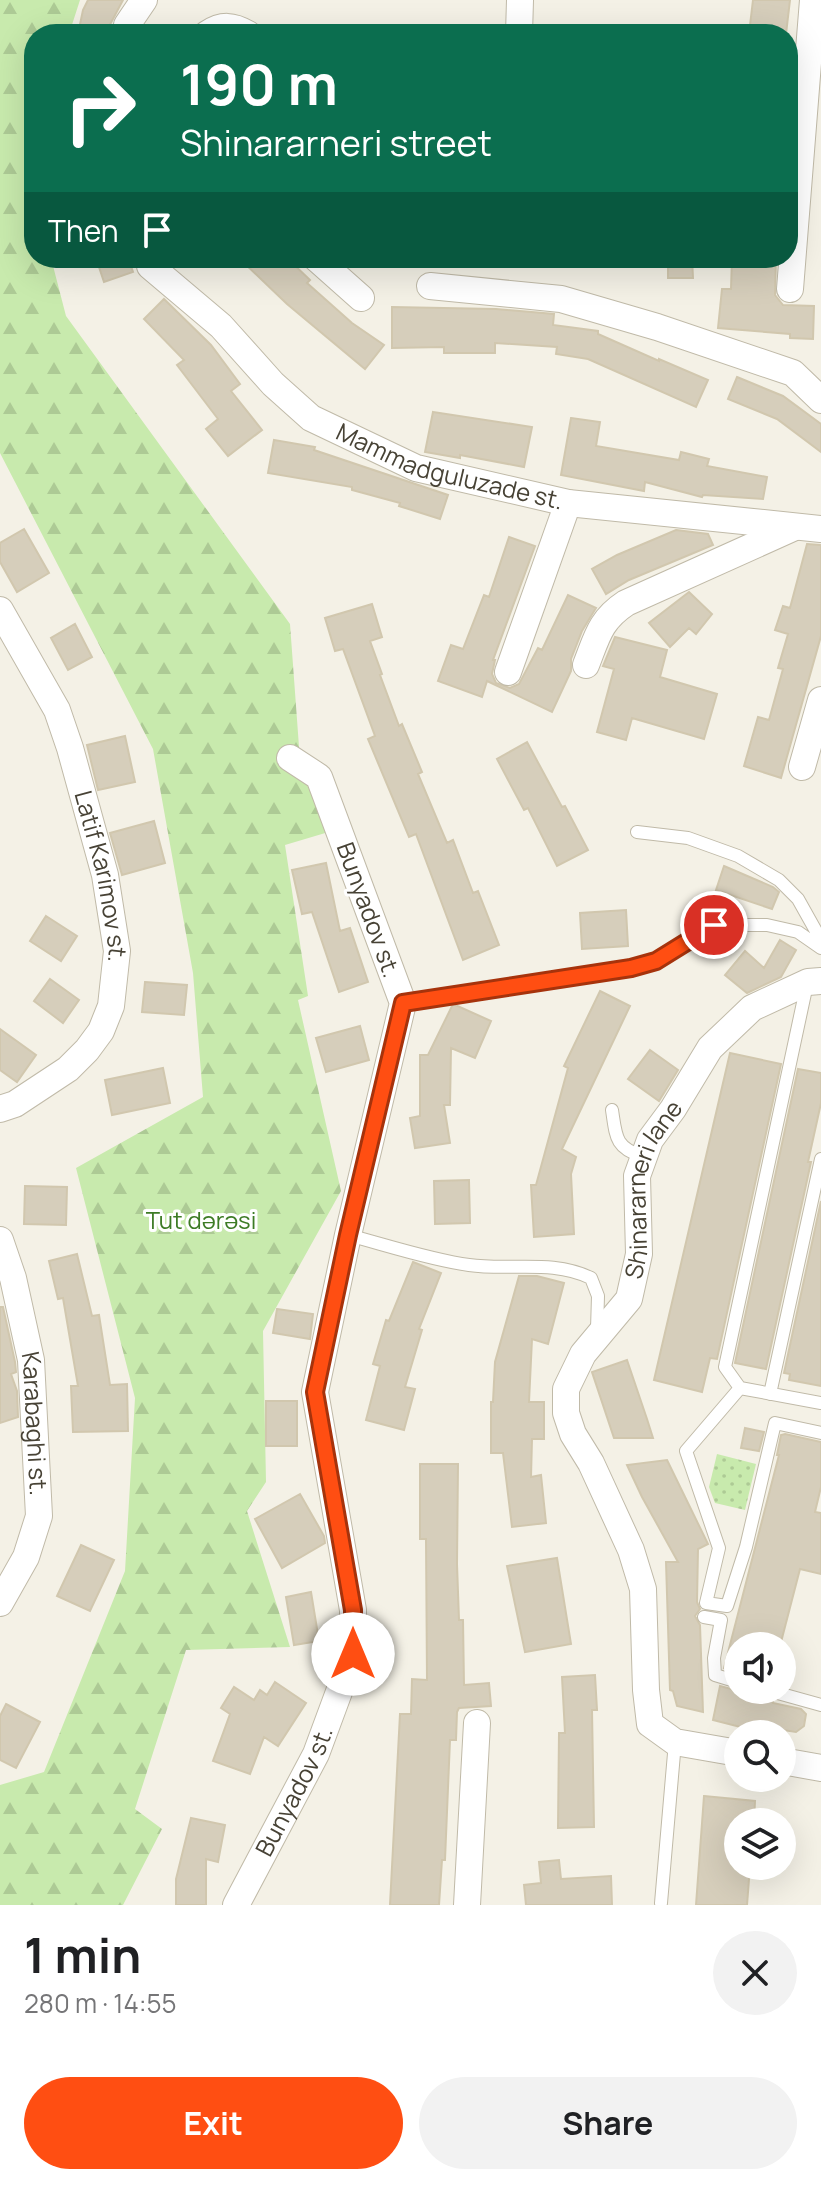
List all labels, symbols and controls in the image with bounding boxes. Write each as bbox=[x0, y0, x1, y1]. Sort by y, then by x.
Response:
text: 190 m bbox=[180, 45, 338, 122]
icon: right bbox=[48, 56, 152, 160]
text: Shinararneri street bbox=[180, 118, 492, 167]
icon: arrive bbox=[135, 208, 179, 252]
text: Then bbox=[48, 210, 119, 251]
street label: Mammadguluzade st. bbox=[331, 414, 566, 516]
street label: Latif Karimov st. bbox=[68, 787, 135, 965]
street label: Bunyadov st. bbox=[330, 837, 409, 982]
pin bbox=[680, 891, 748, 959]
icon: arrive bbox=[692, 903, 736, 947]
street label: Shinararneri lane bbox=[616, 1093, 689, 1282]
park label: Tut dərəsi bbox=[146, 1203, 256, 1236]
street label: Karabaghi st. bbox=[15, 1348, 56, 1496]
position arrow bbox=[311, 1612, 395, 1696]
map controls bbox=[724, 1632, 796, 1880]
button: sound bbox=[724, 1632, 796, 1704]
button: search bbox=[724, 1720, 796, 1792]
street label: Bunyadov st. bbox=[247, 1722, 340, 1861]
button: layers bbox=[724, 1808, 796, 1880]
text: 1 min bbox=[24, 1922, 141, 1987]
button: close bbox=[713, 1931, 797, 2015]
text: 280 m · 14:55 bbox=[24, 1985, 177, 2021]
button: Exit bbox=[24, 2077, 403, 2169]
button: Share bbox=[419, 2077, 797, 2169]

